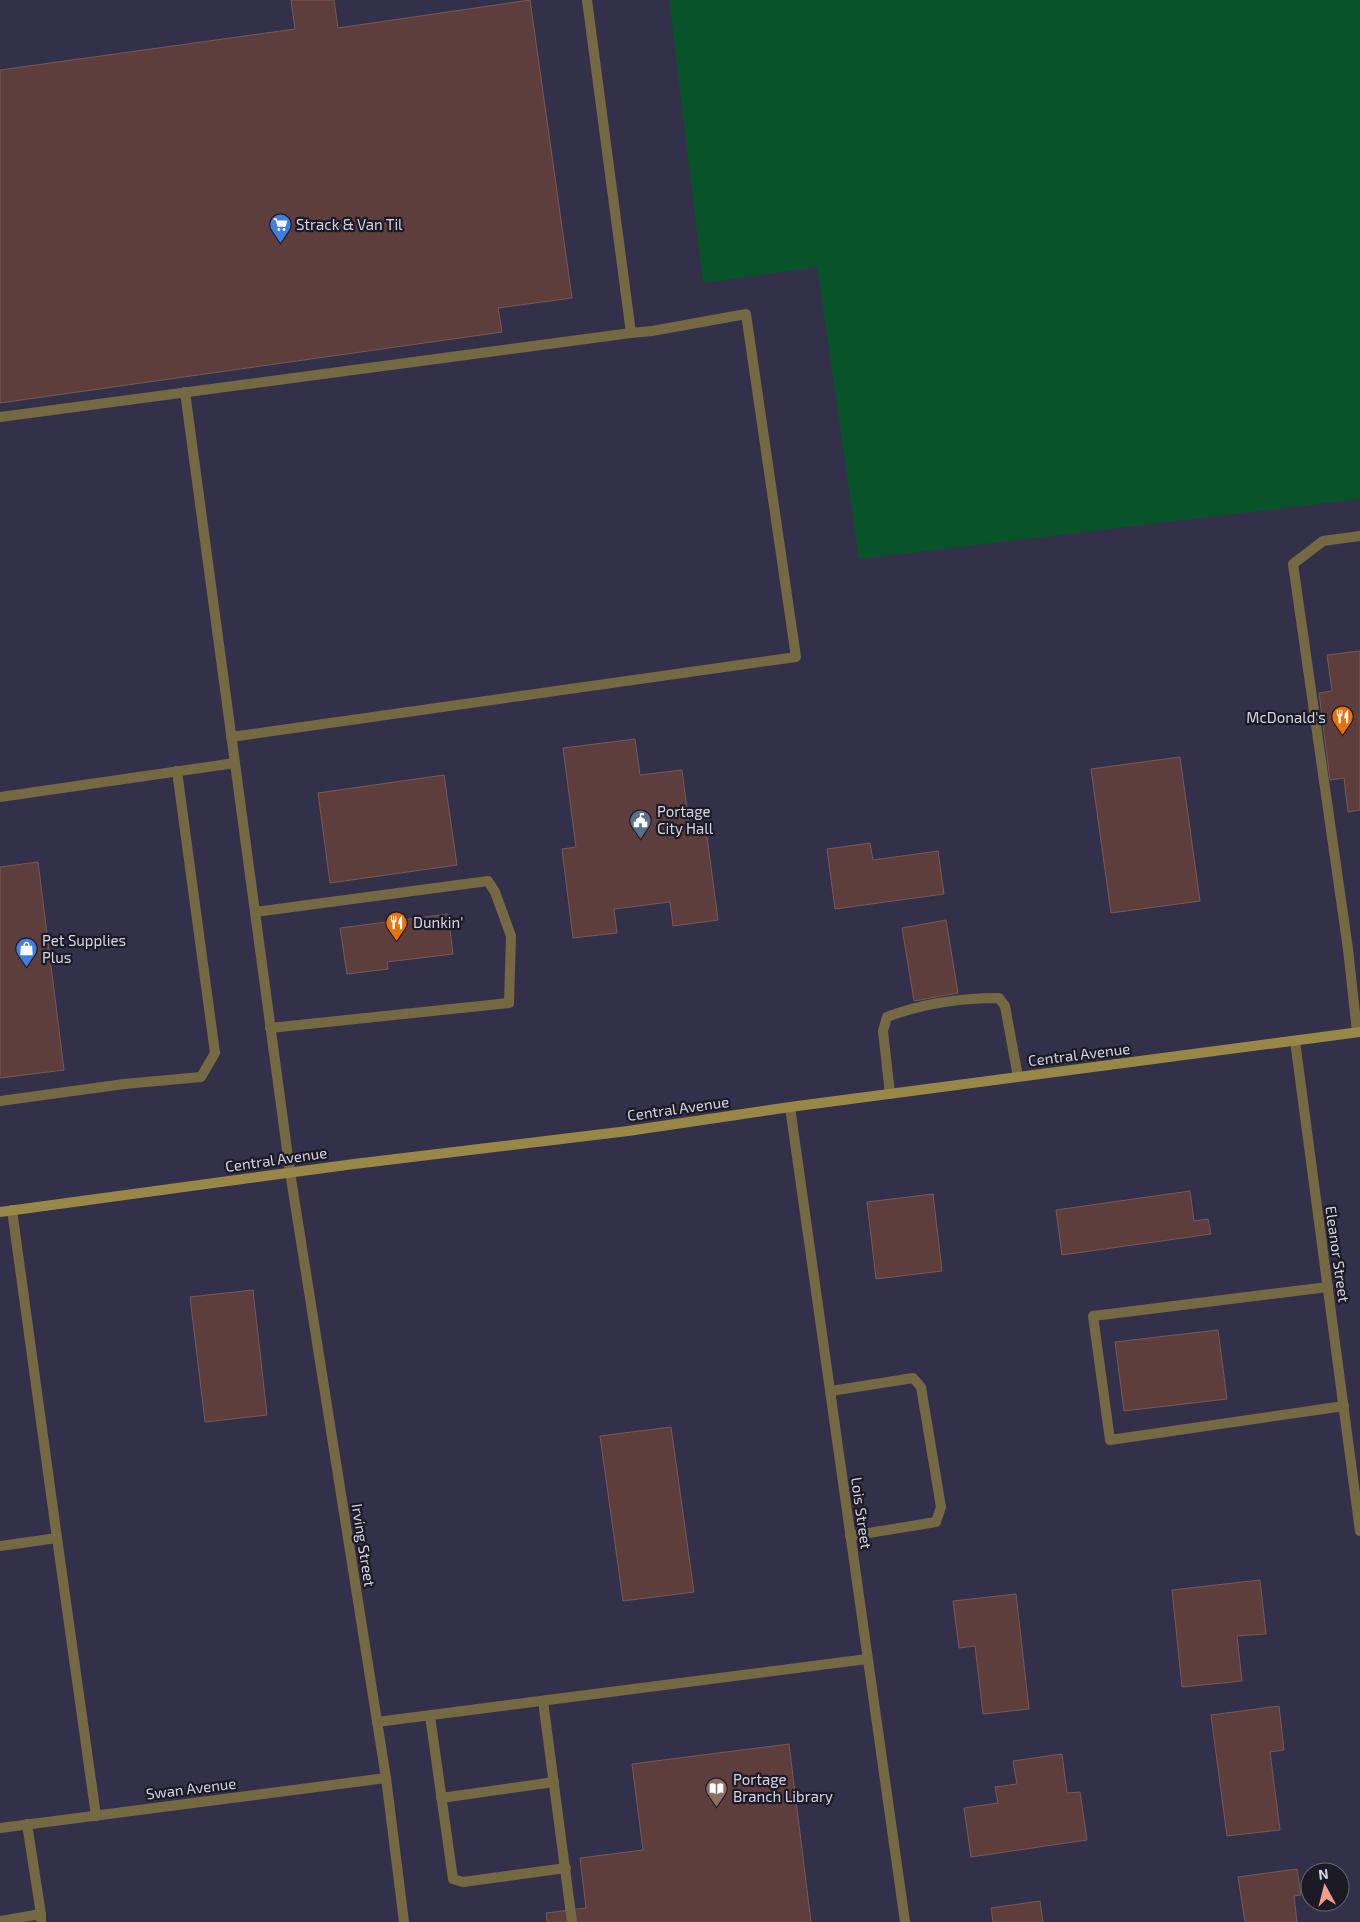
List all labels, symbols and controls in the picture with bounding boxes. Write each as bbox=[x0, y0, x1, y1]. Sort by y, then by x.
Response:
supermarket icon: Strack & Van Til bbox=[268, 212, 292, 243]
place label: Strack & Van Til bbox=[296, 215, 403, 233]
restaurant icon: McDonald's bbox=[1330, 705, 1354, 736]
place label: McDonald's bbox=[1246, 708, 1326, 726]
place label: Portage City Hall bbox=[657, 802, 714, 837]
public building icon: Portage City Hall bbox=[629, 808, 653, 839]
restaurant icon: Dunkin' bbox=[385, 910, 409, 941]
place label: Dunkin' bbox=[413, 913, 463, 931]
place label: Pet Supplies Plus bbox=[42, 931, 126, 966]
shop icon: Pet Supplies Plus bbox=[14, 937, 38, 968]
street label: Central Avenue bbox=[1027, 1039, 1131, 1069]
street label: Central Avenue bbox=[626, 1092, 730, 1124]
street label: Central Avenue bbox=[224, 1143, 328, 1175]
street label: Eleanor Street bbox=[1322, 1205, 1354, 1304]
street label: Lois Street bbox=[848, 1476, 876, 1550]
street label: Irving Street bbox=[349, 1502, 379, 1588]
place label: Portage Branch Library bbox=[733, 1770, 833, 1805]
street label: Swan Avenue bbox=[145, 1774, 237, 1802]
library icon: Portage Branch Library bbox=[705, 1776, 729, 1807]
north arrow bbox=[1300, 1862, 1350, 1912]
text: N bbox=[1317, 1865, 1329, 1883]

